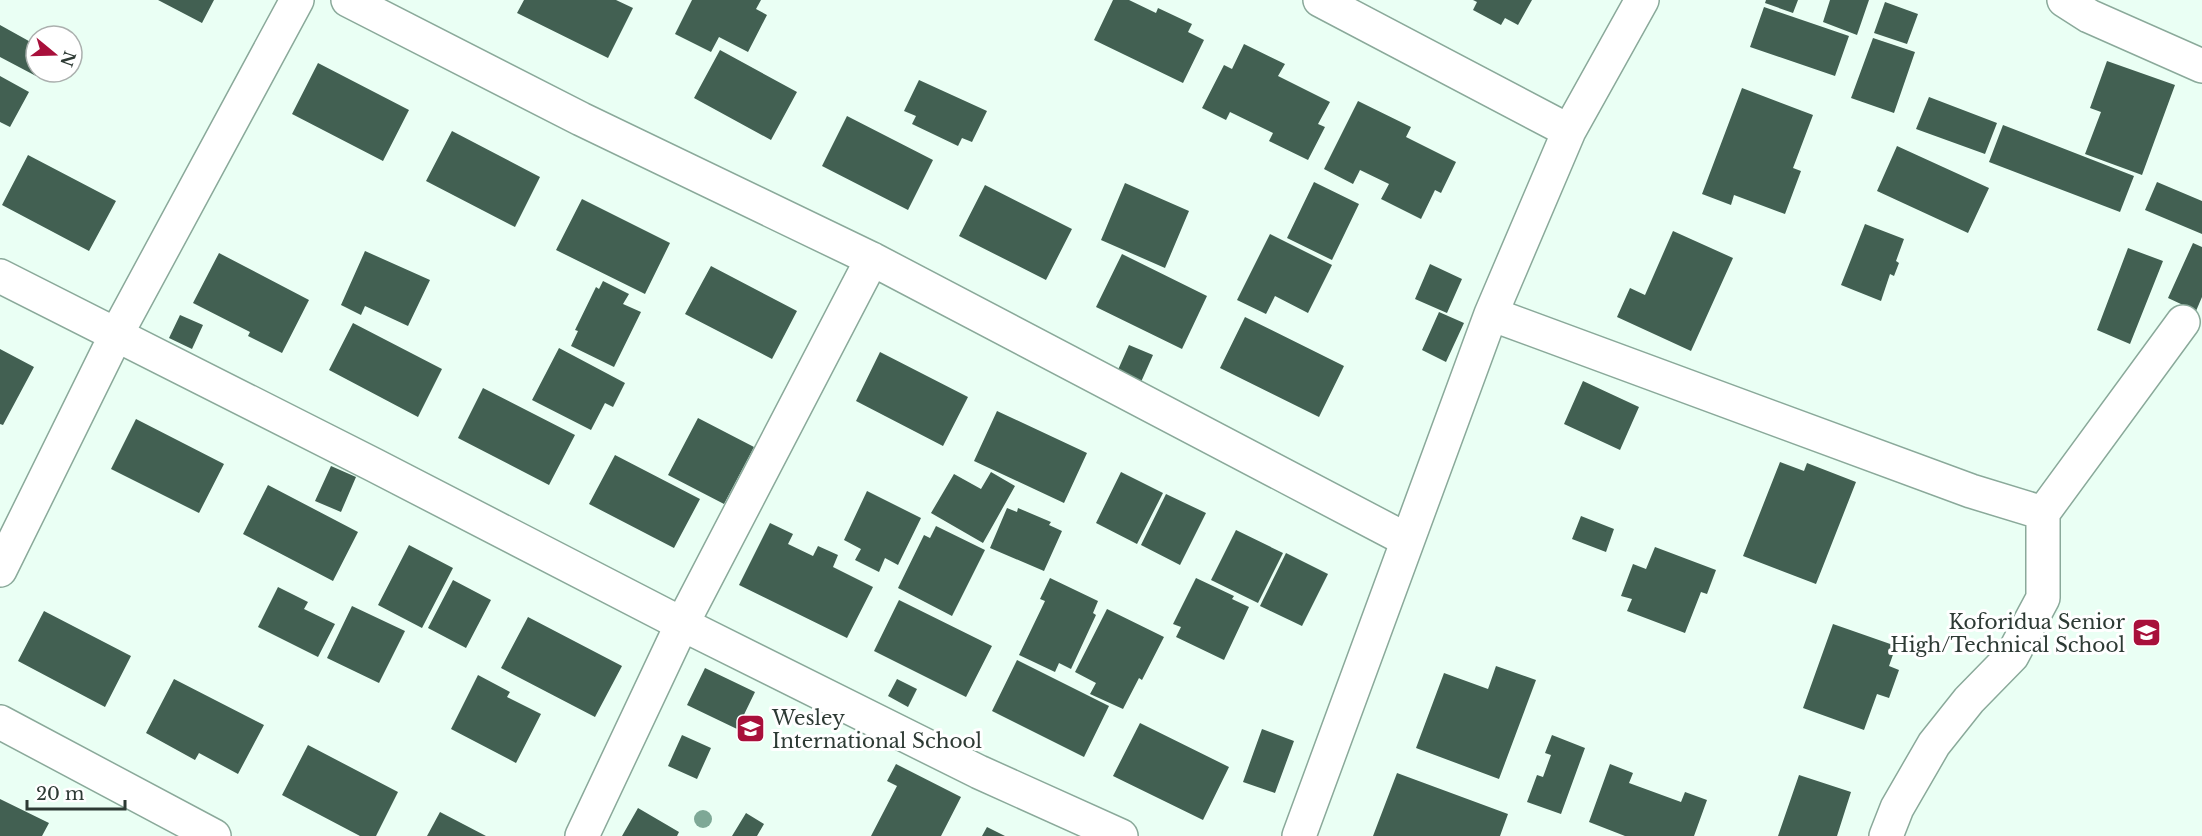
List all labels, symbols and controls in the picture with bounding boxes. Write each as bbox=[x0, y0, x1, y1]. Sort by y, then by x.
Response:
north arrow bbox=[24, 24, 84, 84]
text: N bbox=[56, 49, 80, 69]
place label: Koforidua Senior High/Technical School bbox=[1890, 610, 2125, 657]
school or university icon: Koforidua Senior High/Technical School bbox=[2130, 617, 2162, 649]
place label: Wesley International School bbox=[771, 706, 982, 753]
school or university icon: Wesley International School bbox=[735, 713, 767, 745]
scale bar bbox=[27, 773, 124, 811]
text: 20 m bbox=[36, 783, 84, 805]

